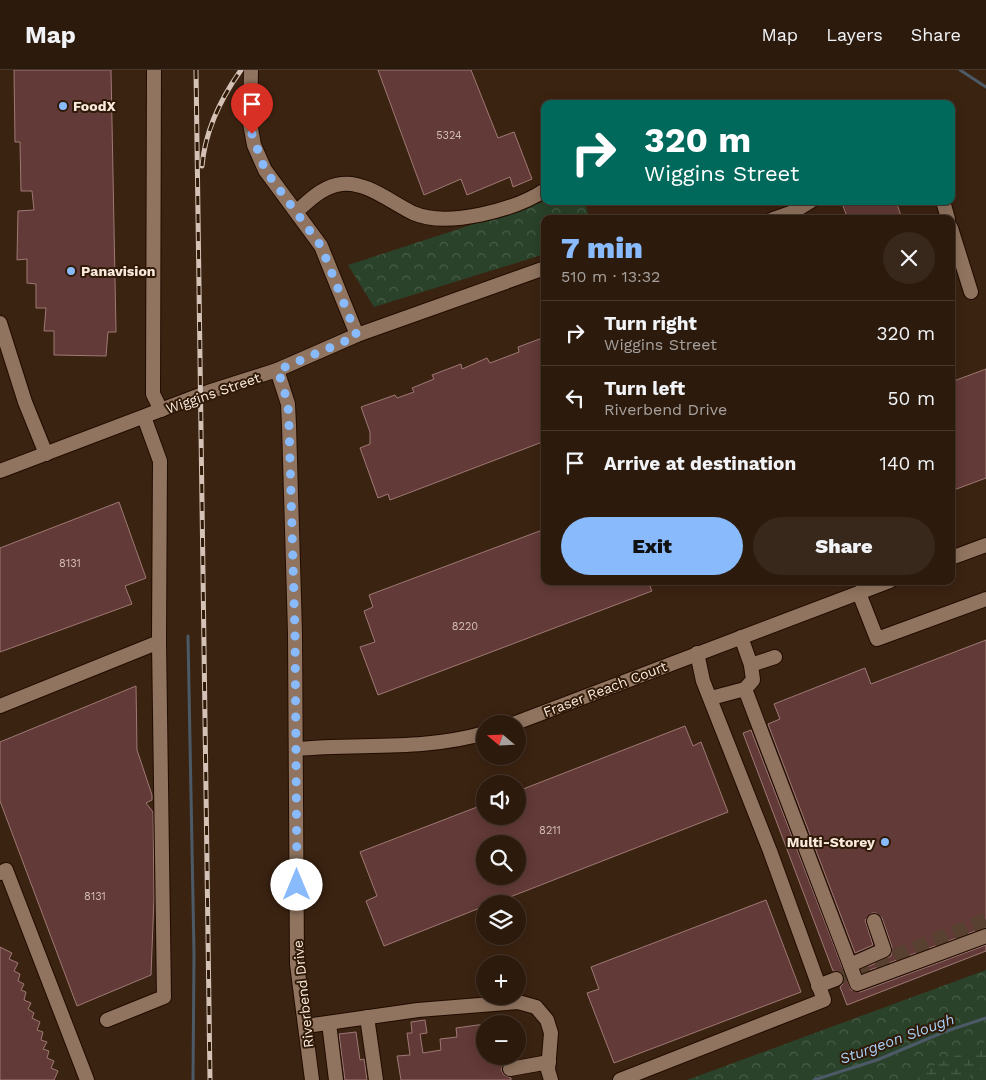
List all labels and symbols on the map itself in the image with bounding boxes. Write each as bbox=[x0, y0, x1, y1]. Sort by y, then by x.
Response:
pin bbox=[231, 83, 273, 134]
place label: FoodX bbox=[73, 98, 116, 114]
marker: FoodX bbox=[57, 100, 69, 112]
house number: 5324 bbox=[436, 129, 462, 142]
place label: Panavision bbox=[81, 263, 155, 279]
marker: Panavision bbox=[65, 265, 77, 277]
street label: Wiggins Street bbox=[164, 369, 262, 417]
house number: 8131 bbox=[59, 557, 81, 570]
house number: 8220 bbox=[452, 620, 478, 633]
street label: Fraser Reach Court bbox=[541, 658, 669, 720]
north arrow bbox=[476, 715, 526, 765]
house number: 8211 bbox=[539, 824, 561, 837]
place label: Multi-Storey bbox=[787, 834, 875, 850]
marker: Multi-Storey bbox=[879, 836, 891, 848]
position arrow bbox=[270, 858, 322, 910]
house number: 8131 bbox=[84, 890, 106, 903]
street label: Riverbend Drive bbox=[289, 939, 317, 1049]
water label: Sturgeon Slough bbox=[837, 1010, 957, 1068]

